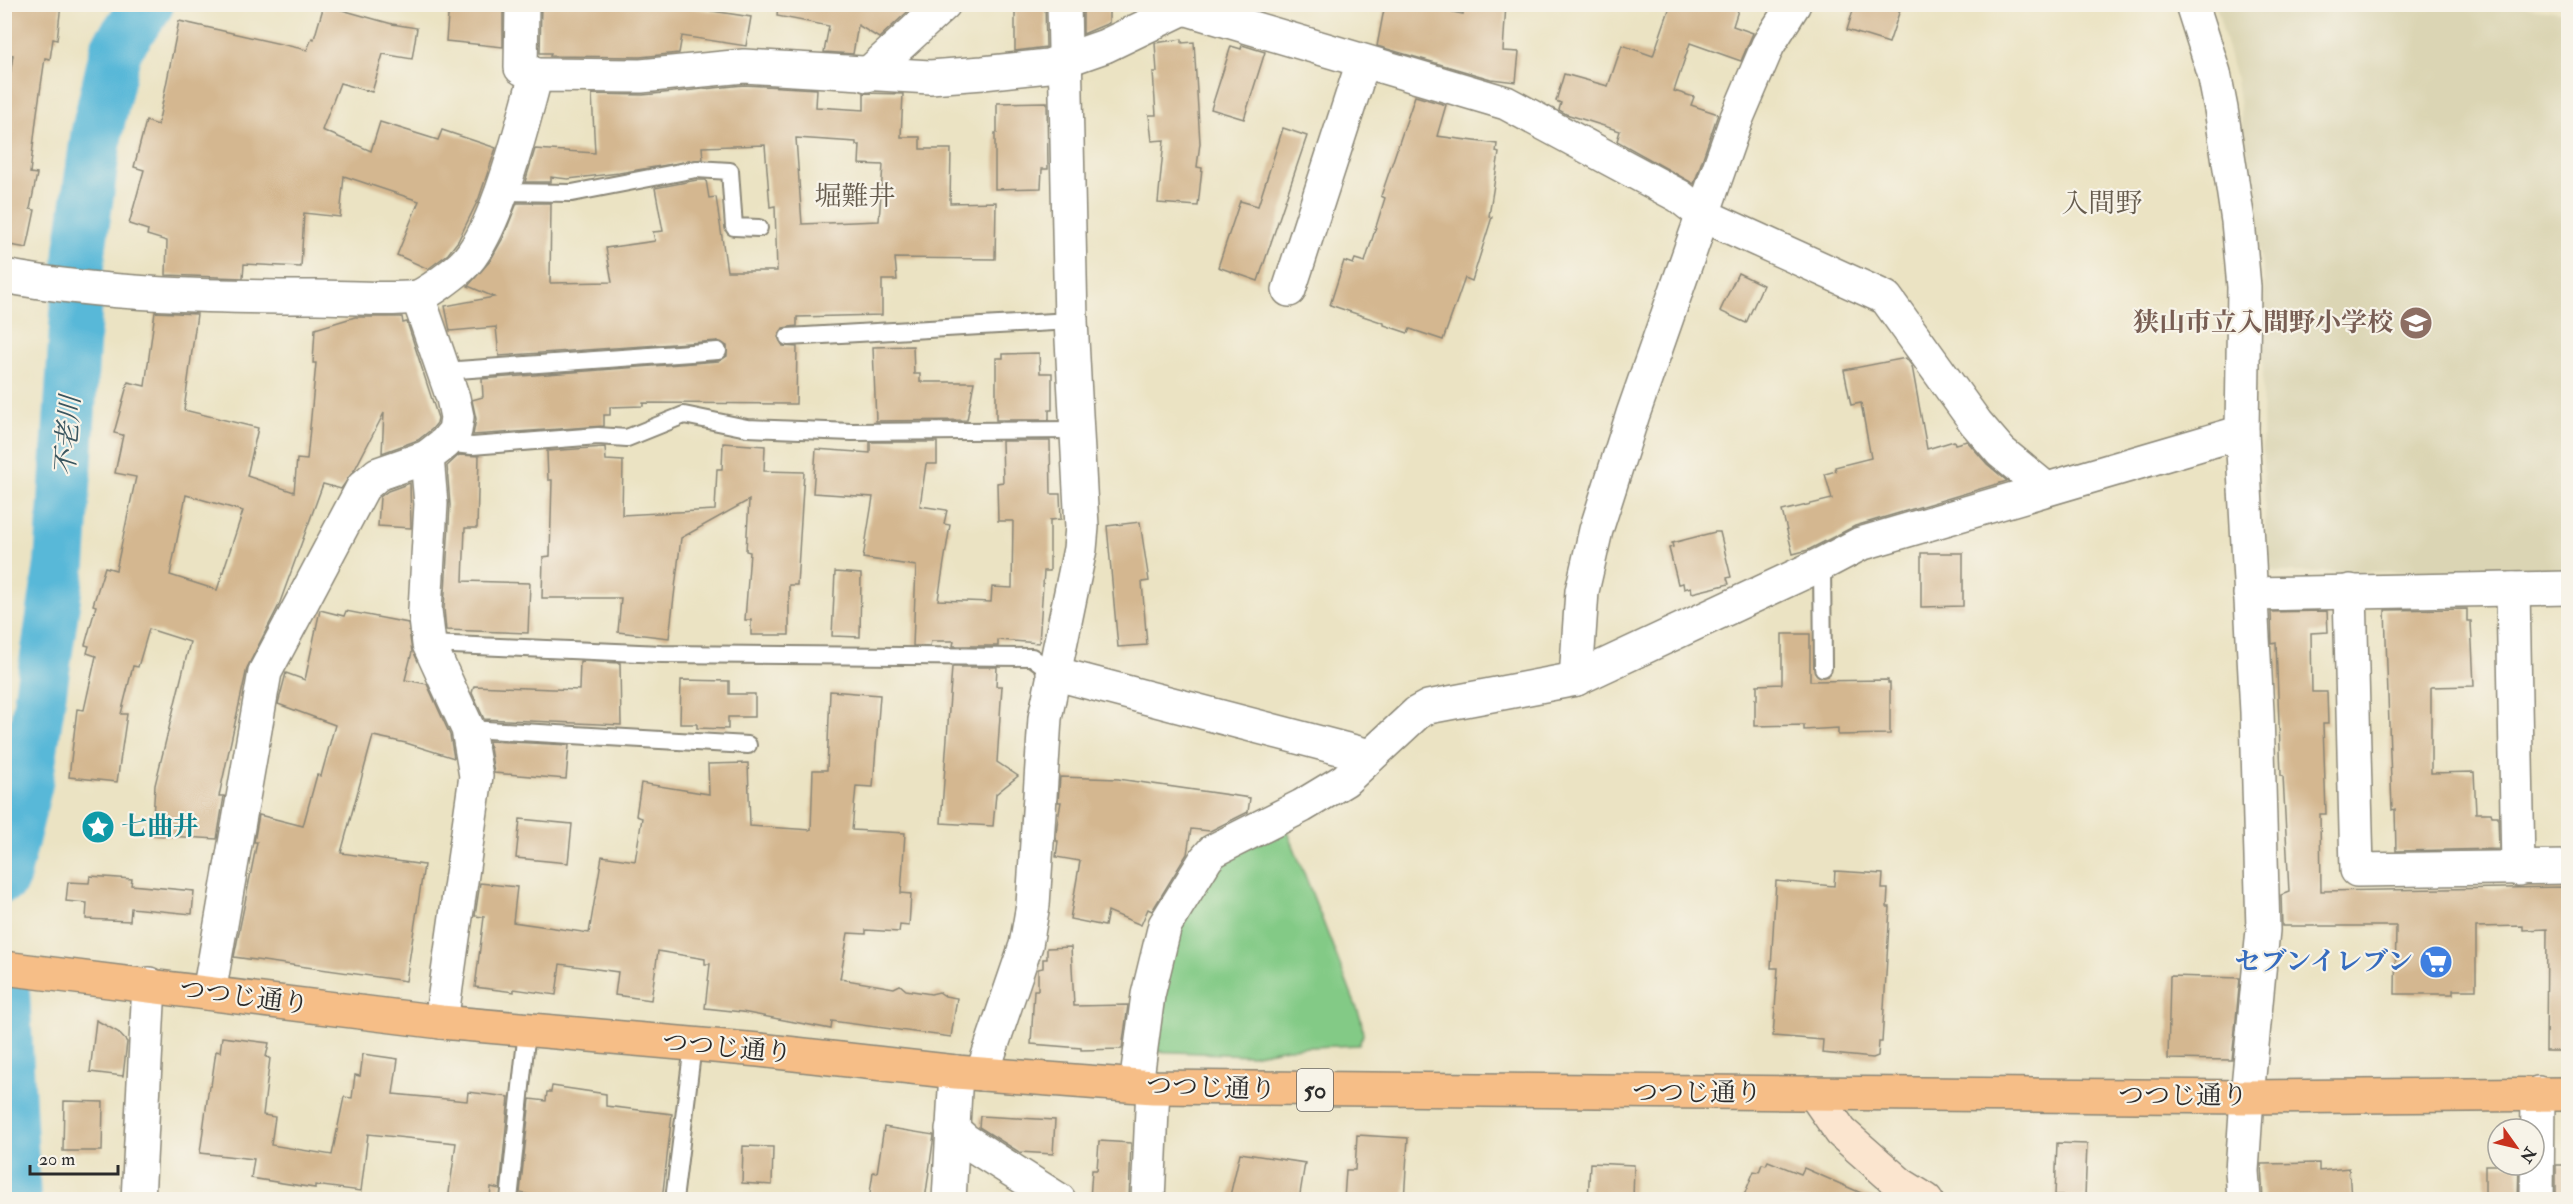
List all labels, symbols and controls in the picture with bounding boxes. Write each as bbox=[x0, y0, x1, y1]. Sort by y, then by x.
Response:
district label: 堀難井 bbox=[815, 180, 896, 213]
district label: 入間野 bbox=[2062, 187, 2143, 220]
school or university icon: 狭山市立入間野小学校 bbox=[2398, 305, 2434, 341]
place label: 狭山市立入間野小学校 bbox=[2133, 307, 2393, 339]
water label: 不老川 bbox=[49, 391, 87, 478]
place icon: 七曲井 bbox=[80, 809, 116, 845]
place label: 七曲井 bbox=[121, 811, 199, 843]
supermarket icon: セブンイレブン bbox=[2418, 944, 2454, 980]
place label: セブンイレブン bbox=[2234, 946, 2413, 978]
street label: つつじ通り bbox=[178, 973, 310, 1021]
street label: つつじ通り bbox=[661, 1026, 793, 1070]
road number: 50 bbox=[1297, 1069, 1333, 1111]
street label: つつじ通り bbox=[1145, 1070, 1277, 1106]
street label: つつじ通り bbox=[1632, 1077, 1762, 1109]
street label: つつじ通り bbox=[2118, 1080, 2248, 1112]
north arrow bbox=[2486, 1117, 2546, 1177]
scale bar bbox=[30, 1138, 118, 1176]
text: N bbox=[2515, 1142, 2540, 1167]
text: 20 m bbox=[39, 1148, 75, 1171]

